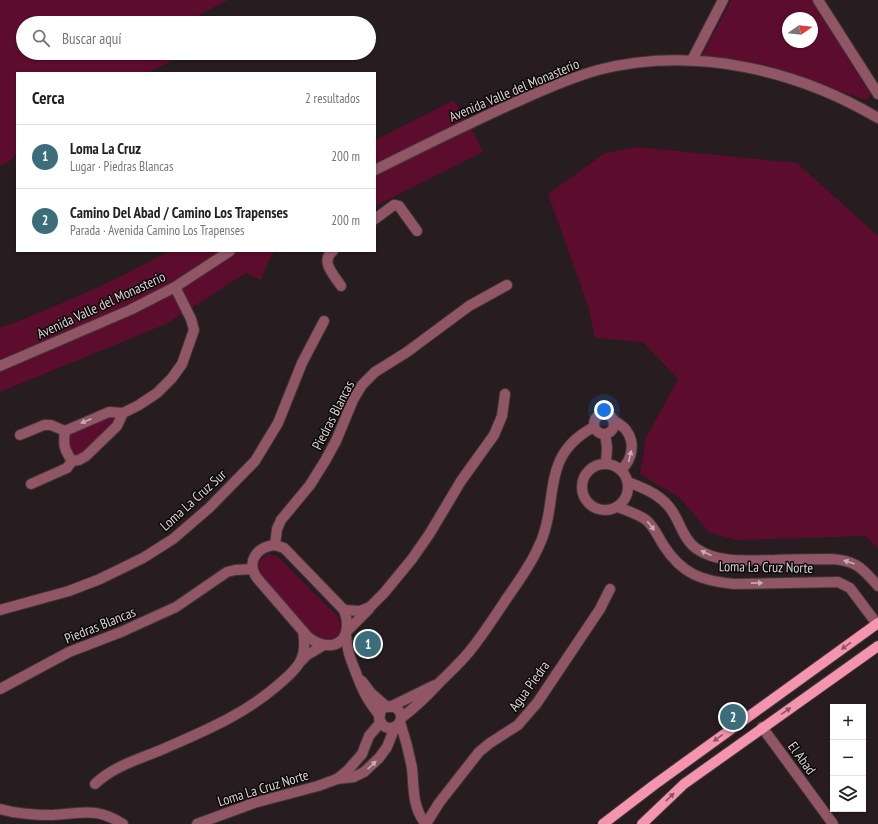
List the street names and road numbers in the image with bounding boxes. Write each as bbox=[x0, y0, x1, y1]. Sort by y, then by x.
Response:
street label: Avenida Valle del Monasterio bbox=[446, 54, 582, 126]
street label: Avenida Valle del Monasterio bbox=[34, 267, 168, 343]
street label: Piedras Blancas bbox=[308, 377, 358, 453]
street label: Loma La Cruz Sur bbox=[156, 465, 230, 534]
street label: Loma La Cruz Norte bbox=[719, 557, 813, 577]
street label: Piedras Blancas bbox=[62, 602, 139, 647]
street label: Agua Piedra bbox=[505, 657, 553, 715]
street label: El Abad bbox=[784, 738, 820, 778]
street label: Loma La Cruz Norte bbox=[215, 766, 311, 810]

